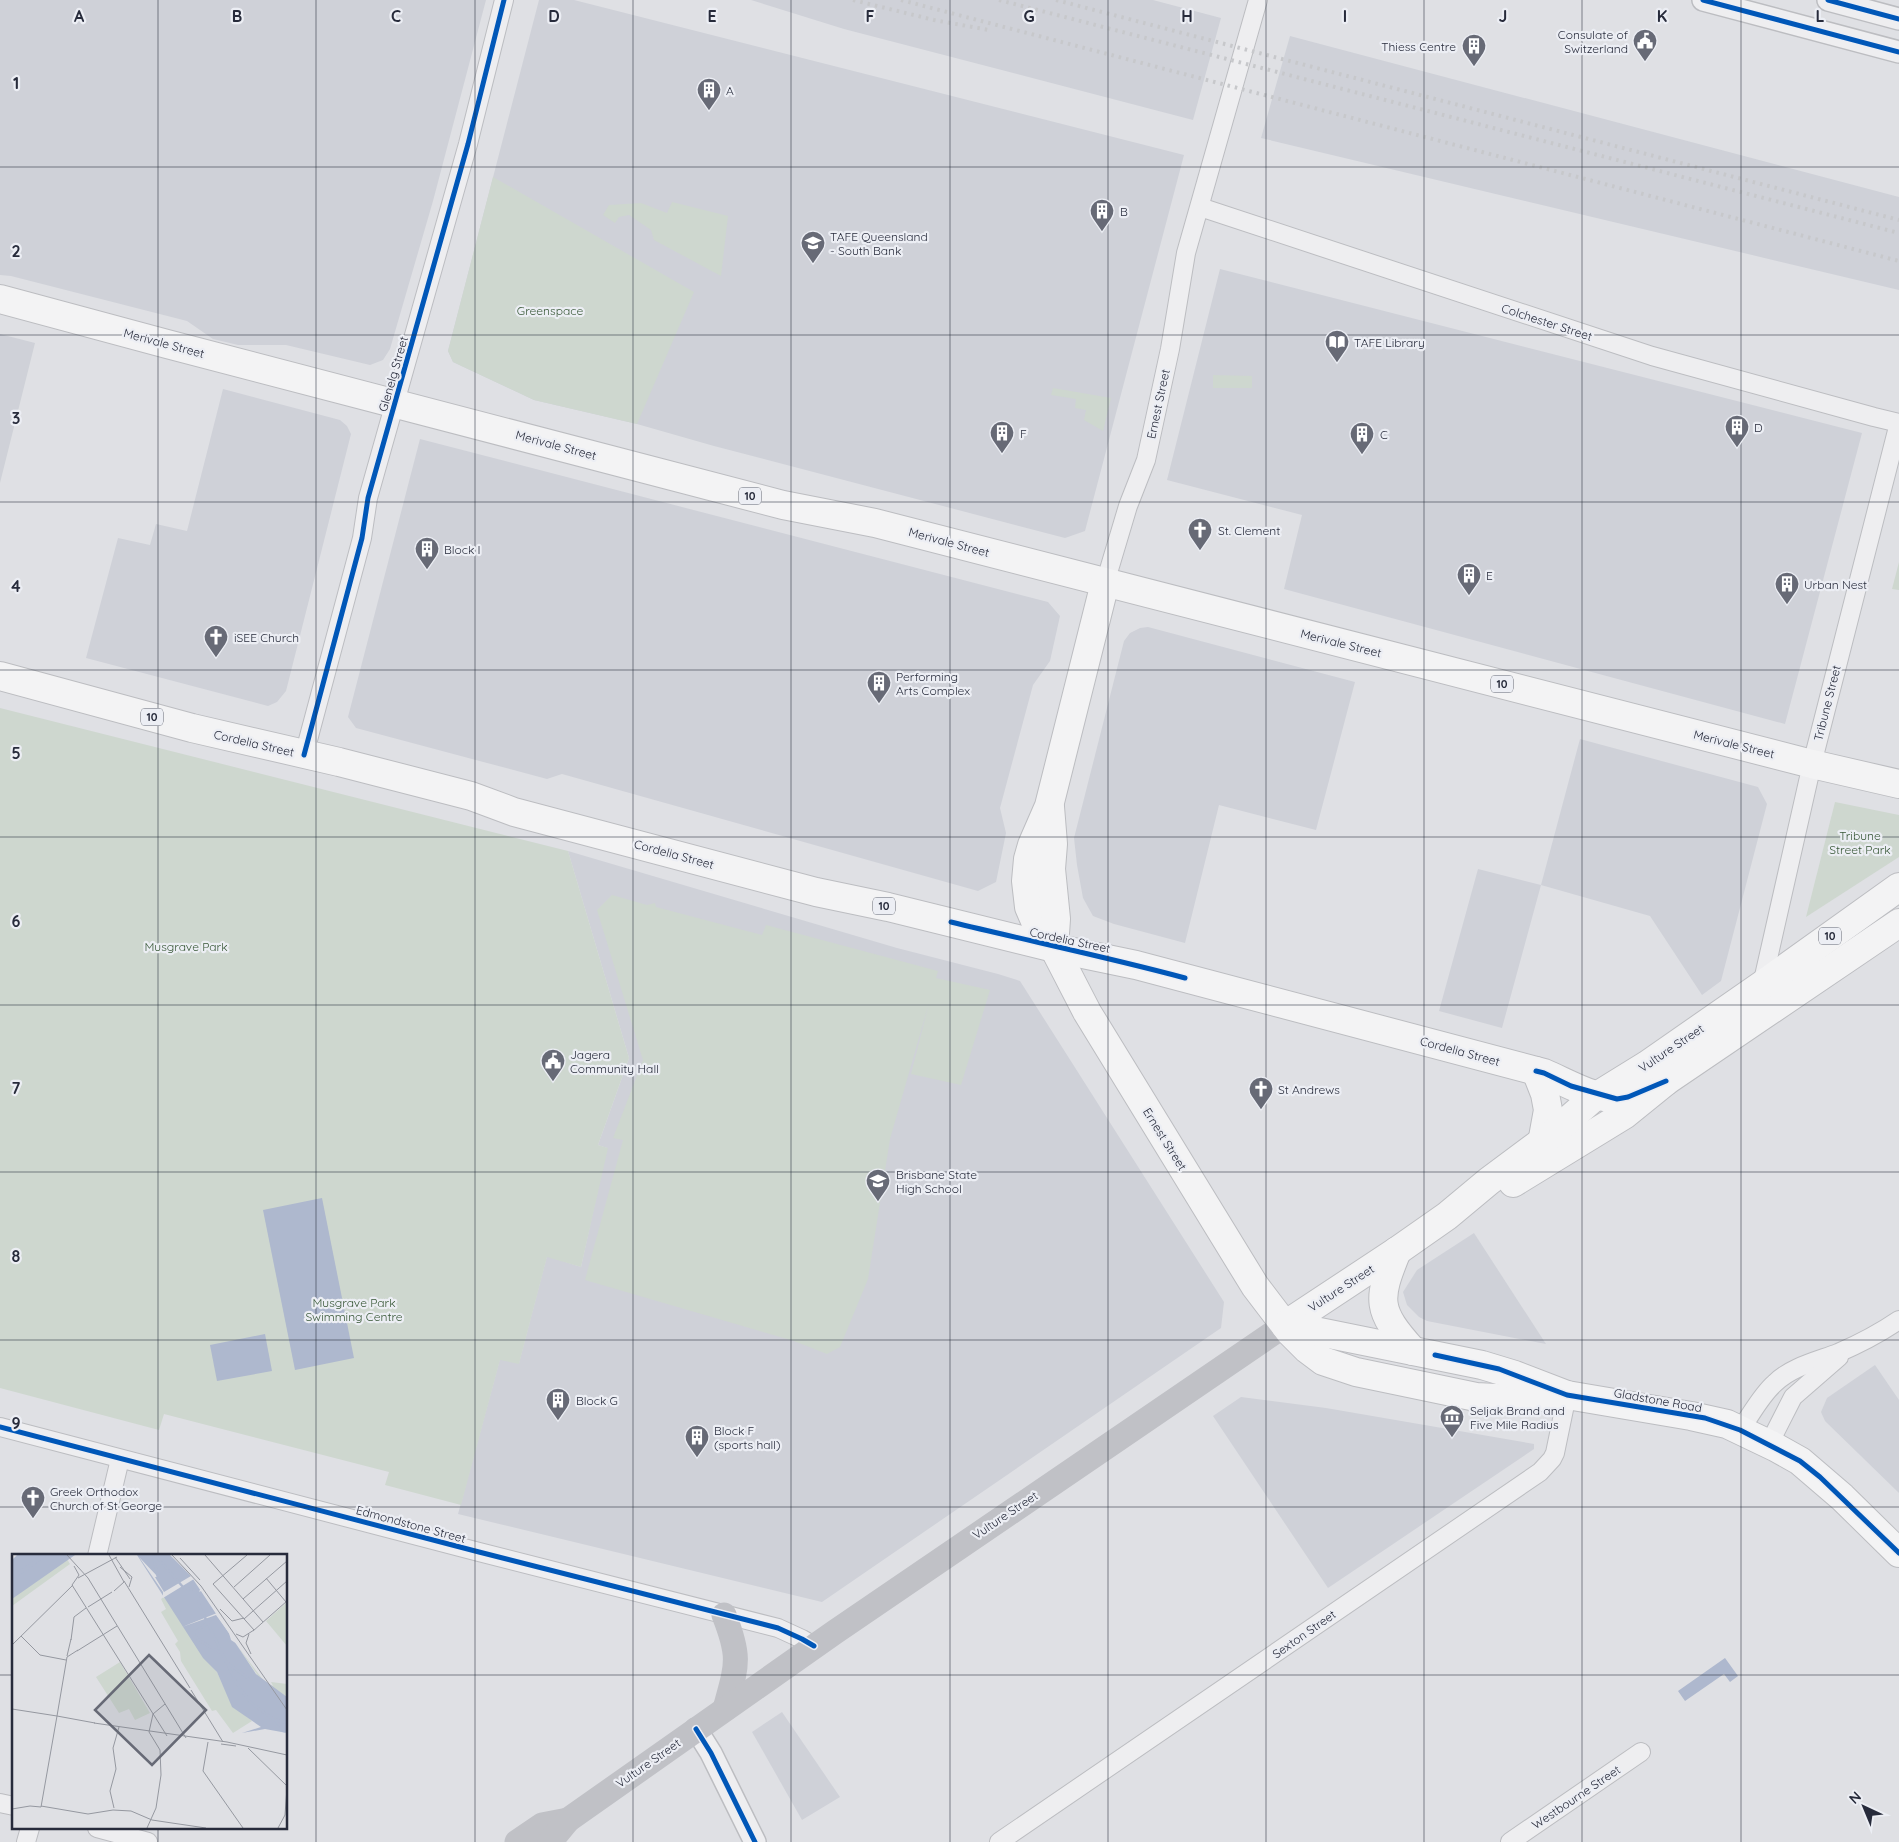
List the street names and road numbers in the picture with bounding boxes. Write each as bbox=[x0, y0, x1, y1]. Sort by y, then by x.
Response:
street label: Colchester Street bbox=[1500, 300, 1594, 344]
street label: Merivale Street bbox=[122, 325, 206, 361]
street label: Glenelg Street bbox=[375, 335, 411, 413]
street label: Ernest Street bbox=[1143, 368, 1173, 440]
street label: Merivale Street bbox=[514, 427, 598, 463]
road number: 10 bbox=[739, 488, 761, 504]
street label: Merivale Street bbox=[907, 524, 991, 560]
street label: Merivale Street bbox=[1299, 626, 1383, 660]
street label: Tribune Street bbox=[1810, 664, 1844, 742]
road number: 10 bbox=[1491, 676, 1513, 692]
road number: 10 bbox=[141, 709, 163, 726]
street label: Cordelia Street bbox=[212, 726, 296, 760]
street label: Merivale Street bbox=[1692, 727, 1776, 761]
street label: Cordelia Street bbox=[632, 836, 716, 872]
road number: 10 bbox=[873, 898, 895, 914]
street label: Cordelia Street bbox=[1028, 924, 1112, 956]
road number: 10 bbox=[1819, 928, 1841, 944]
street label: Vulture Street bbox=[1635, 1021, 1707, 1075]
street label: Cordelia Street bbox=[1418, 1033, 1502, 1069]
street label: Ernest Street bbox=[1140, 1105, 1190, 1173]
street label: Vulture Street bbox=[1305, 1261, 1377, 1315]
street label: Gladstone Road bbox=[1613, 1385, 1703, 1415]
street label: Vulture Street bbox=[969, 1488, 1041, 1542]
street label: Edmondstone Street bbox=[354, 1502, 468, 1546]
street label: Sexton Street bbox=[1269, 1607, 1339, 1661]
street label: Vulture Street bbox=[613, 1735, 683, 1791]
street label: Westbourne Street bbox=[1529, 1762, 1623, 1832]

